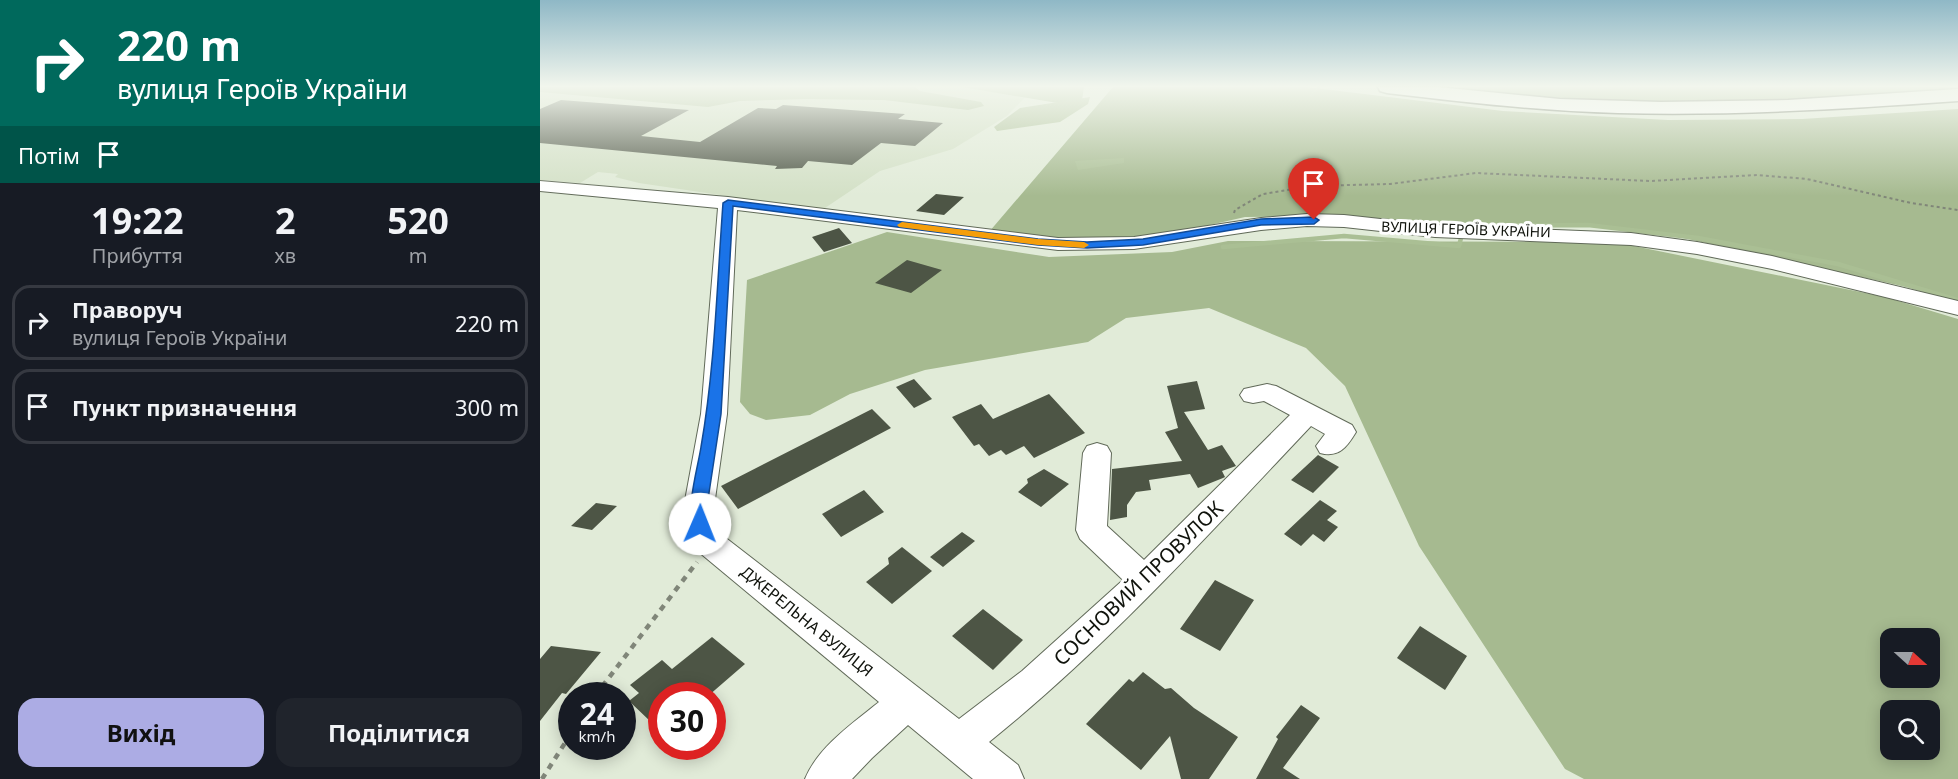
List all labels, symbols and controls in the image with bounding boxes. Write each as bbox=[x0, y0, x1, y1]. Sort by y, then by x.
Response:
text: 220 m bbox=[117, 16, 241, 73]
icon: right bbox=[18, 24, 96, 102]
text: вулиця Героїв України bbox=[117, 70, 408, 107]
icon: arrive bbox=[92, 138, 125, 171]
text: Потім bbox=[18, 140, 80, 170]
pin bbox=[1288, 158, 1339, 220]
icon: arrive bbox=[1297, 167, 1330, 200]
text: 19:22 bbox=[91, 196, 184, 245]
text: 2 bbox=[275, 196, 296, 245]
text: 520 bbox=[387, 196, 449, 245]
street label: ВУЛИЦЯ ГЕРОЇВ УКРАЇНИ bbox=[1381, 217, 1551, 241]
text: Прибуття bbox=[92, 242, 183, 269]
text: хв bbox=[275, 242, 296, 269]
text: m bbox=[409, 242, 427, 269]
text: Праворуч bbox=[72, 294, 183, 324]
icon: right bbox=[21, 306, 54, 339]
text: 220 m bbox=[455, 308, 519, 338]
text: вулиця Героїв України bbox=[72, 324, 287, 351]
icon: arrive bbox=[21, 390, 54, 423]
text: Пункт призначення bbox=[72, 392, 297, 422]
text: 300 m bbox=[455, 392, 519, 422]
position arrow bbox=[668, 492, 732, 556]
street label: СОСНОВИЙ ПРОВУЛОК bbox=[1047, 494, 1229, 671]
street label: ДЖЕРЕЛЬНА ВУЛИЦЯ bbox=[736, 561, 878, 681]
north arrow bbox=[1880, 628, 1940, 688]
map controls bbox=[1880, 628, 1940, 760]
speed limit sign: 30 bbox=[648, 682, 726, 760]
text: 24 bbox=[580, 693, 614, 734]
button: Вихід bbox=[18, 698, 264, 767]
button: Поділитися bbox=[276, 698, 522, 767]
button: search bbox=[1880, 700, 1940, 760]
text: km/h bbox=[579, 726, 615, 746]

